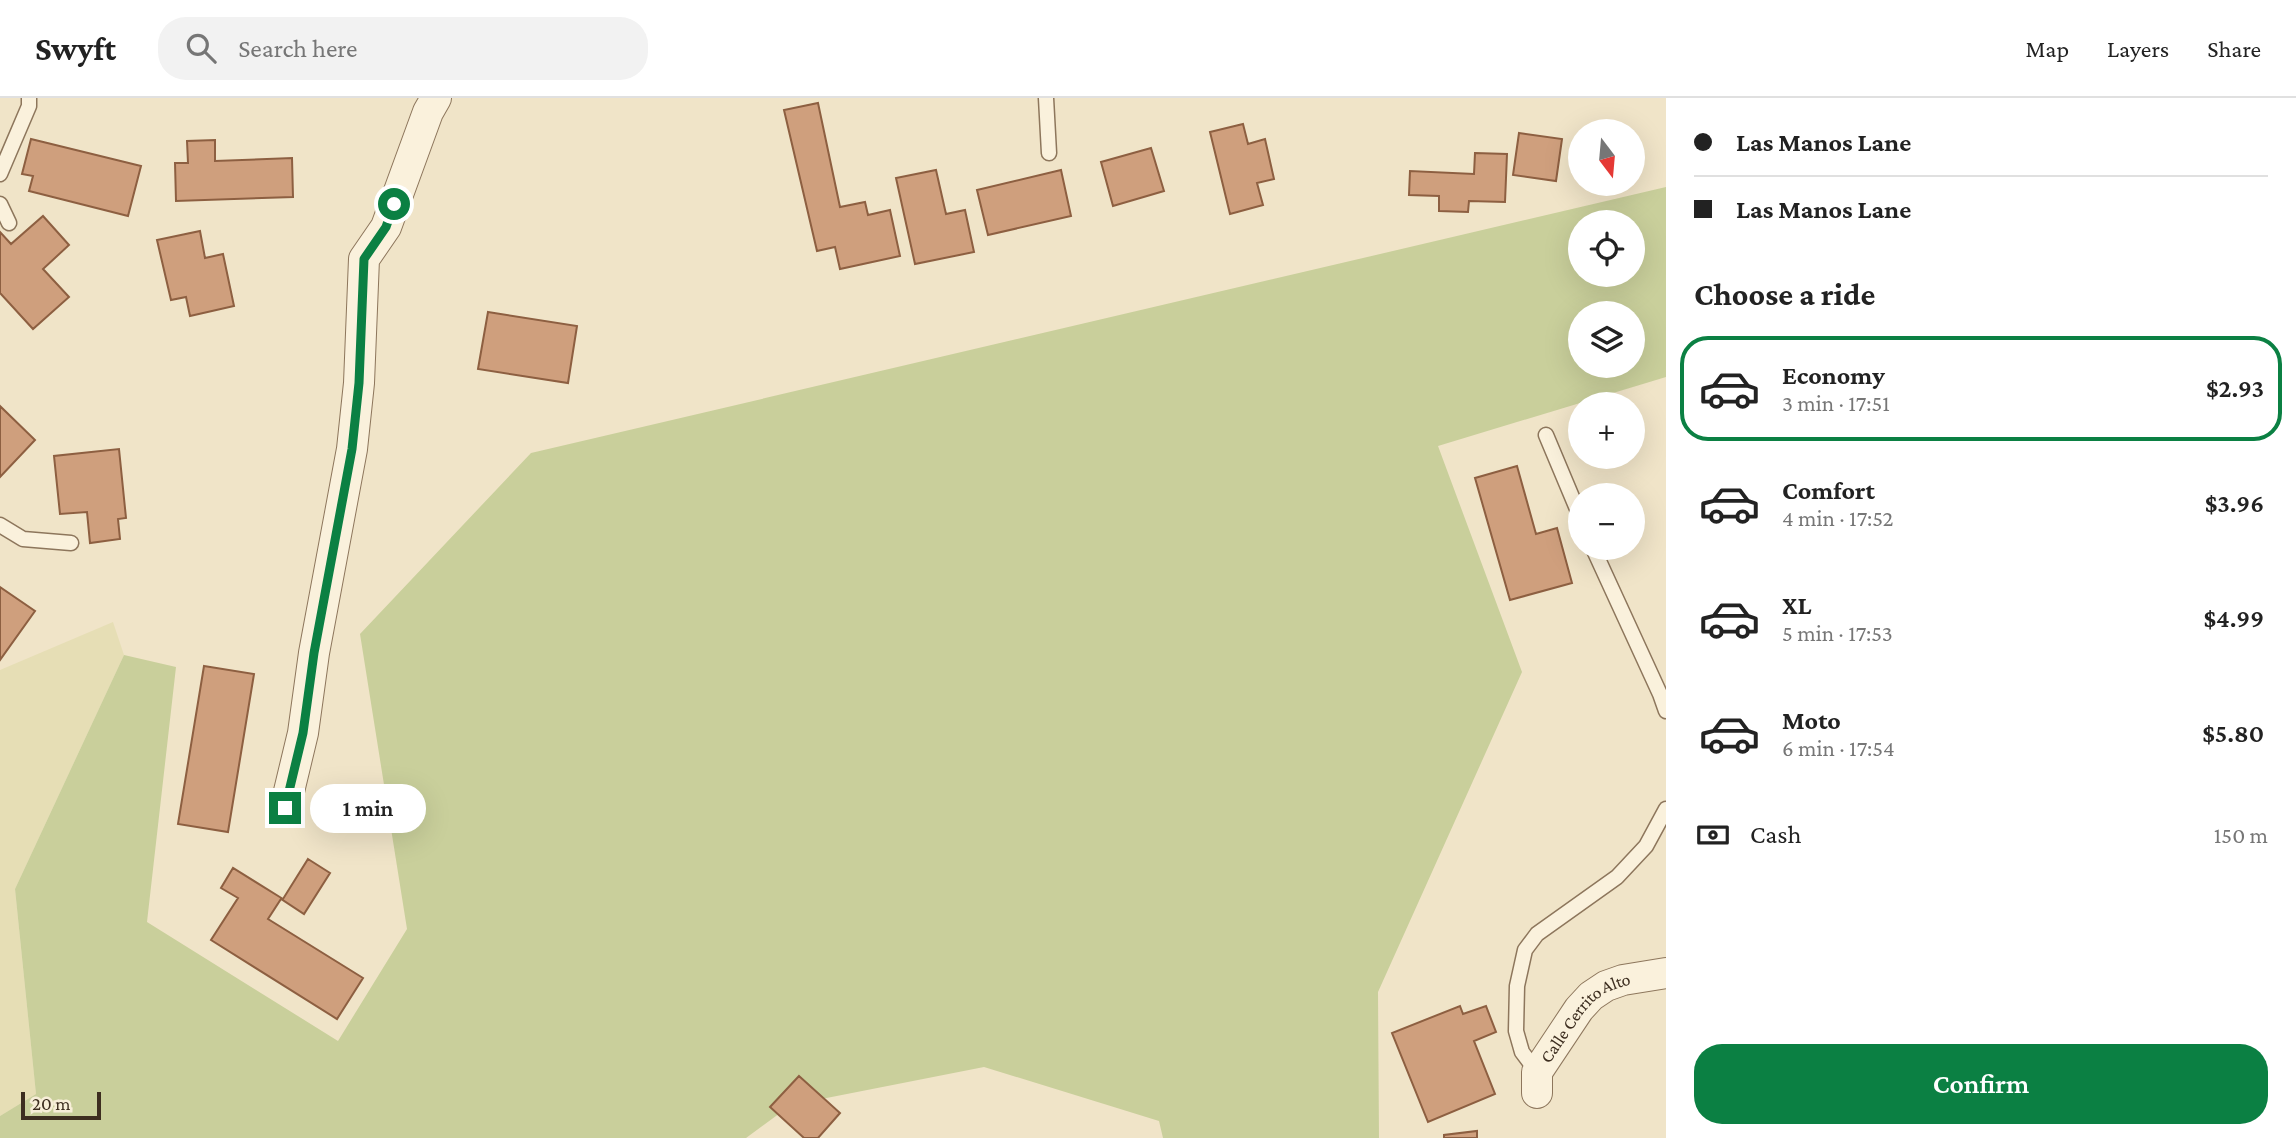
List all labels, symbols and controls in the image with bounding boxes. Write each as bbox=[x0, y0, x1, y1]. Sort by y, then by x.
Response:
search box bbox=[158, 17, 648, 80]
icon: search bbox=[182, 29, 220, 67]
text: Swyft bbox=[35, 30, 116, 67]
text: Search here bbox=[238, 34, 357, 63]
text: Map bbox=[2025, 35, 2069, 62]
text: Layers bbox=[2107, 35, 2169, 62]
text: Share bbox=[2207, 35, 2261, 62]
north arrow bbox=[1568, 119, 1645, 196]
map controls bbox=[1568, 119, 1645, 560]
text: Las Manos Lane bbox=[1736, 128, 1911, 157]
route start bbox=[378, 188, 410, 220]
text: Las Manos Lane bbox=[1736, 195, 1911, 224]
button: locate bbox=[1568, 210, 1645, 287]
text: Choose a ride bbox=[1694, 276, 1875, 312]
button: layers bbox=[1568, 301, 1645, 378]
icon: car bbox=[1698, 357, 1761, 420]
text: Economy bbox=[1782, 361, 1885, 390]
text: $2.93 bbox=[2206, 374, 2264, 403]
text: 3 min · 17:51 bbox=[1782, 390, 1890, 416]
button: + bbox=[1568, 392, 1645, 469]
icon: car bbox=[1698, 472, 1761, 535]
text: Comfort bbox=[1782, 476, 1875, 505]
button: − bbox=[1568, 483, 1645, 560]
text: $3.96 bbox=[2205, 489, 2264, 518]
text: 4 min · 17:52 bbox=[1782, 505, 1893, 531]
icon: car bbox=[1698, 587, 1761, 650]
text: XL bbox=[1782, 591, 1811, 620]
text: $4.99 bbox=[2203, 604, 2264, 633]
text: 5 min · 17:53 bbox=[1782, 620, 1893, 646]
icon: car bbox=[1698, 702, 1761, 765]
text: Moto bbox=[1782, 706, 1841, 735]
text: $5.80 bbox=[2202, 719, 2264, 748]
text: 6 min · 17:54 bbox=[1782, 735, 1895, 761]
callout: 1 min bbox=[310, 784, 425, 832]
route end bbox=[269, 792, 301, 824]
text: 1 min bbox=[342, 795, 394, 821]
icon: cash bbox=[1694, 816, 1732, 854]
text: Cash bbox=[1750, 820, 1801, 849]
text: 150 m bbox=[2214, 822, 2268, 848]
street label: Calle Cerrito Alto bbox=[1536, 969, 1632, 1067]
button: Confirm bbox=[1694, 1044, 2268, 1124]
scale bar bbox=[21, 1089, 102, 1121]
text: 20 m bbox=[32, 1093, 71, 1114]

